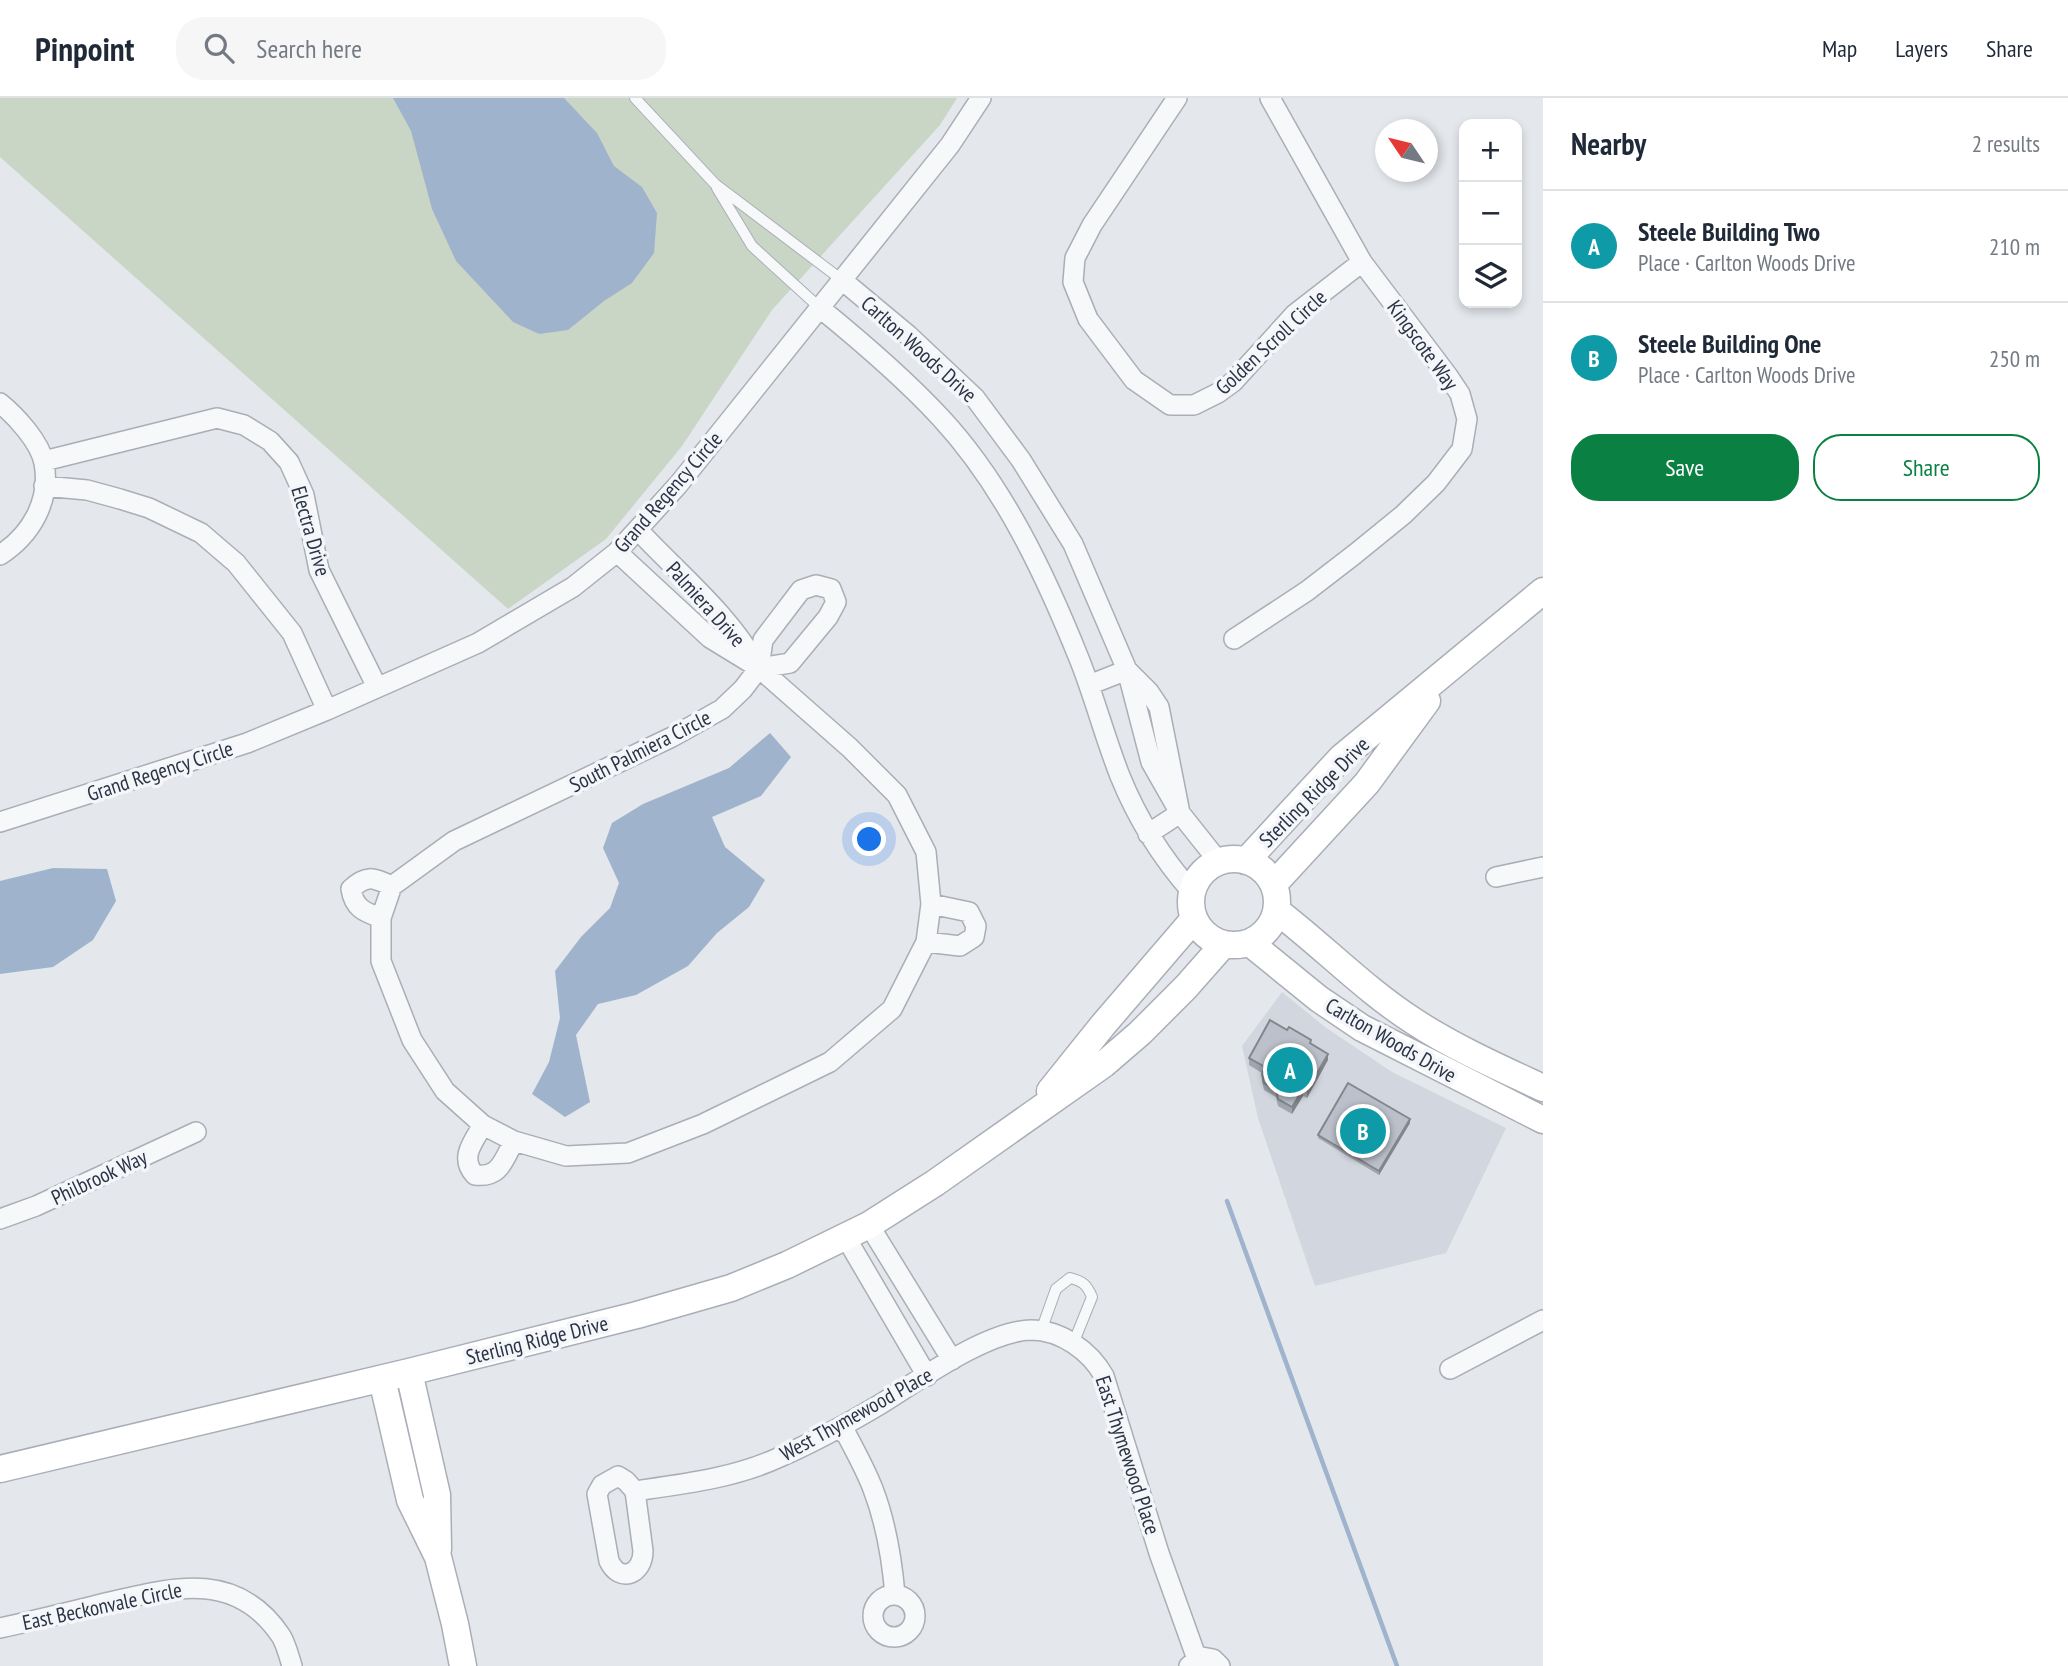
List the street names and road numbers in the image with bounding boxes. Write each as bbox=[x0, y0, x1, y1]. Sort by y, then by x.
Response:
street label: Golden Scroll Circle bbox=[1210, 284, 1332, 400]
street label: Carlton Woods Drive bbox=[855, 290, 983, 408]
street label: Kingscote Way bbox=[1381, 295, 1465, 395]
street label: Grand Regency Circle bbox=[608, 426, 728, 558]
street label: Electra Drive bbox=[285, 483, 337, 579]
street label: Palmiera Drive bbox=[661, 556, 751, 652]
street label: South Palmiera Circle bbox=[565, 704, 715, 798]
street label: Sterling Ridge Drive bbox=[1253, 731, 1375, 853]
street label: Grand Regency Circle bbox=[84, 735, 236, 807]
street label: Carlton Woods Drive bbox=[1321, 992, 1461, 1088]
street label: Philbrook Way bbox=[47, 1143, 151, 1211]
street label: Sterling Ridge Drive bbox=[463, 1309, 611, 1371]
street label: West Thymewood Place bbox=[775, 1361, 937, 1467]
street label: East Thymewood Place bbox=[1090, 1372, 1166, 1538]
street label: East Beckonvale Circle bbox=[20, 1576, 184, 1636]

